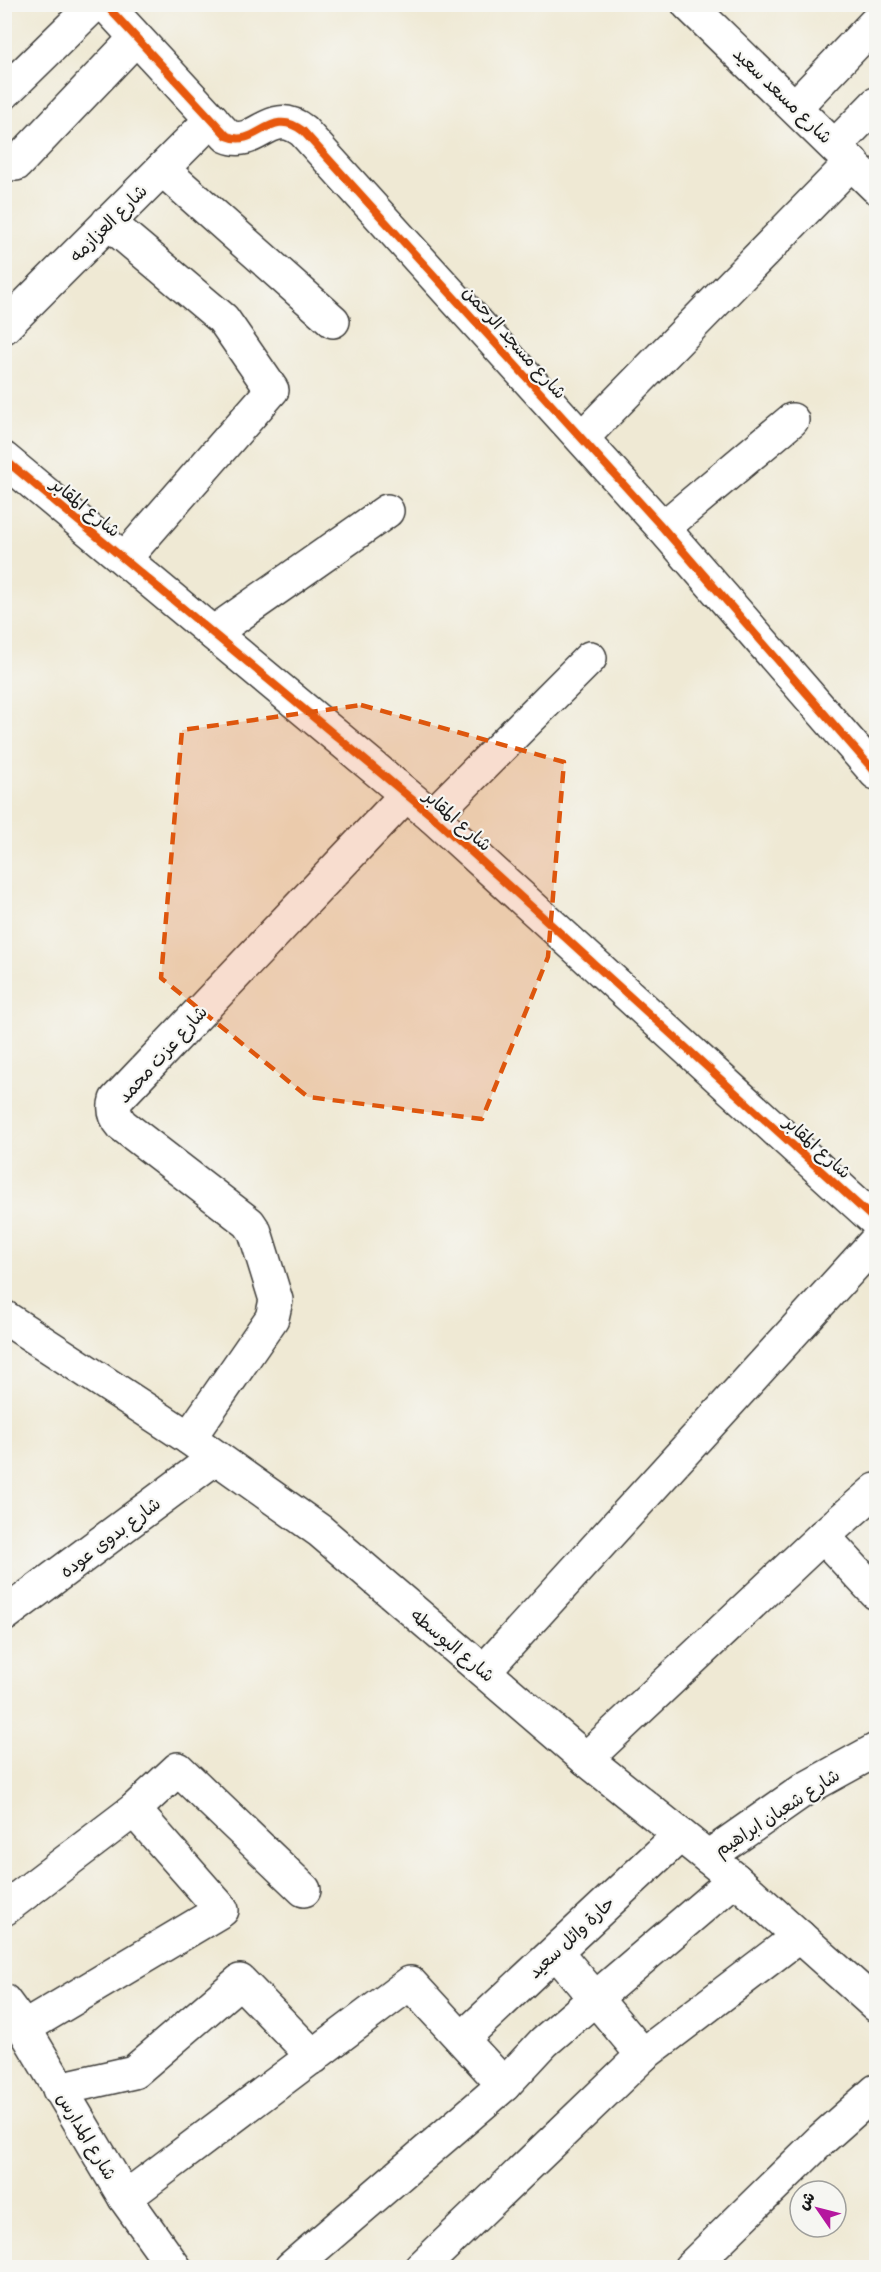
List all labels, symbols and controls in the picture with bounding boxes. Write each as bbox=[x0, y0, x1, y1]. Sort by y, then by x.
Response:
street label: شارع مسعد سعيد bbox=[728, 41, 838, 149]
street label: شارع العزازمه bbox=[63, 178, 153, 268]
street label: شارع مسجد الرحمن bbox=[457, 280, 573, 404]
street label: شارع المقابر bbox=[44, 470, 126, 543]
street label: شارع المقابر bbox=[417, 782, 497, 857]
street label: شارع عزت محمد bbox=[111, 1000, 213, 1108]
street label: شارع المقابر bbox=[777, 1109, 857, 1184]
street label: شارع بدوى عوده bbox=[54, 1491, 166, 1583]
street label: شارع البوسطه bbox=[406, 1603, 500, 1687]
street label: شارع شعبان ابراهيم bbox=[709, 1762, 846, 1864]
street label: حارة وائل سعيد bbox=[522, 1890, 620, 1984]
street label: شارع المدارس bbox=[51, 2087, 123, 2185]
north arrow bbox=[788, 2179, 848, 2239]
text: ش bbox=[792, 2187, 820, 2214]

